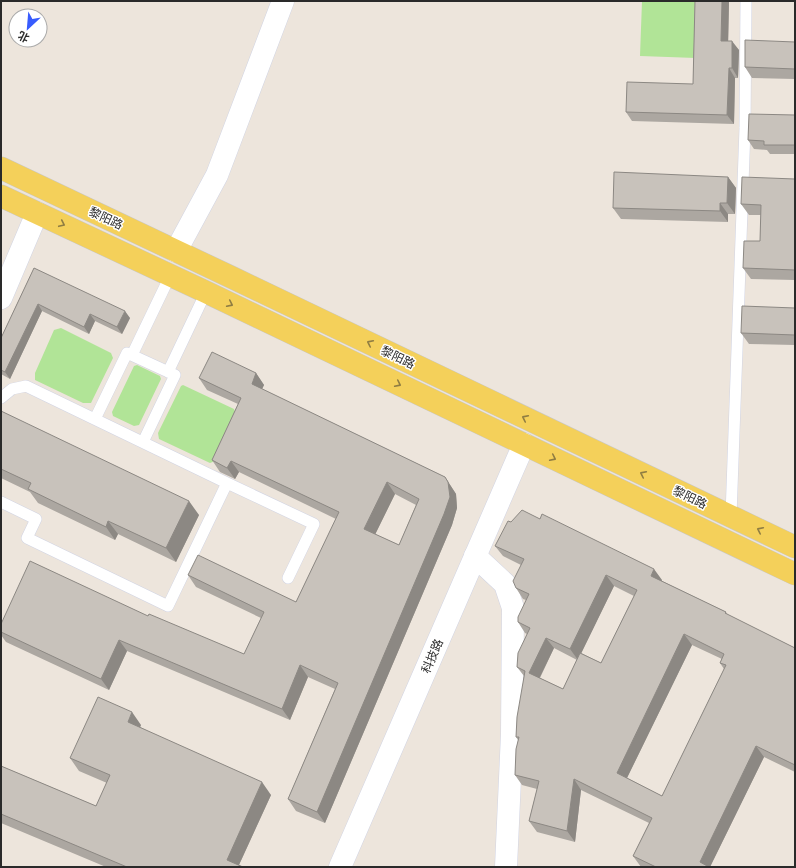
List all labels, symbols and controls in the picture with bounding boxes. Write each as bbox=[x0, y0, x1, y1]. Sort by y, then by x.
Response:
north arrow bbox=[8, 8, 48, 48]
text: 北 bbox=[16, 29, 31, 45]
street label: 黎阳路 bbox=[87, 204, 125, 232]
one-way arrow bbox=[57, 219, 65, 227]
one-way arrow bbox=[225, 299, 233, 307]
one-way arrow bbox=[367, 341, 375, 348]
street label: 黎阳路 bbox=[379, 343, 417, 371]
one-way arrow bbox=[393, 379, 401, 387]
one-way arrow bbox=[522, 415, 530, 423]
one-way arrow bbox=[548, 453, 556, 461]
one-way arrow bbox=[639, 471, 647, 479]
street label: 黎阳路 bbox=[671, 483, 709, 511]
one-way arrow bbox=[757, 527, 764, 535]
street label: 科技路 bbox=[419, 637, 445, 675]

